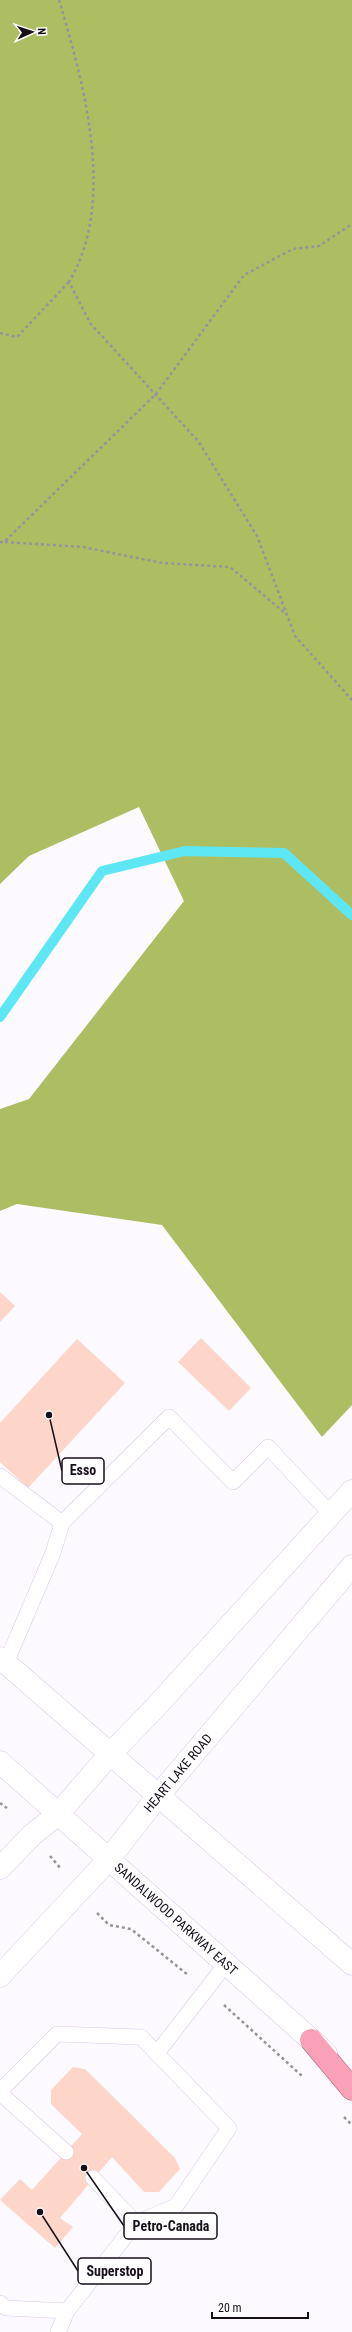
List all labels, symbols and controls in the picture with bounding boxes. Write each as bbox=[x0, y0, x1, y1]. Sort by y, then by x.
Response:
north arrow bbox=[12, 12, 52, 52]
text: N bbox=[35, 28, 48, 35]
callout: Esso bbox=[62, 1458, 104, 1484]
text: Esso bbox=[70, 1462, 96, 1478]
street label: HEART LAKE ROAD bbox=[141, 1731, 215, 1815]
street label: SANDALWOOD PARKWAY EAST bbox=[112, 1860, 241, 1978]
callout: Petro-Canada bbox=[124, 2213, 217, 2239]
text: Petro-Canada bbox=[133, 2218, 210, 2234]
callout: Superstop bbox=[78, 2258, 151, 2284]
text: Superstop bbox=[86, 2263, 144, 2279]
scale bar bbox=[212, 2294, 308, 2320]
text: 20 m bbox=[218, 2301, 242, 2315]

